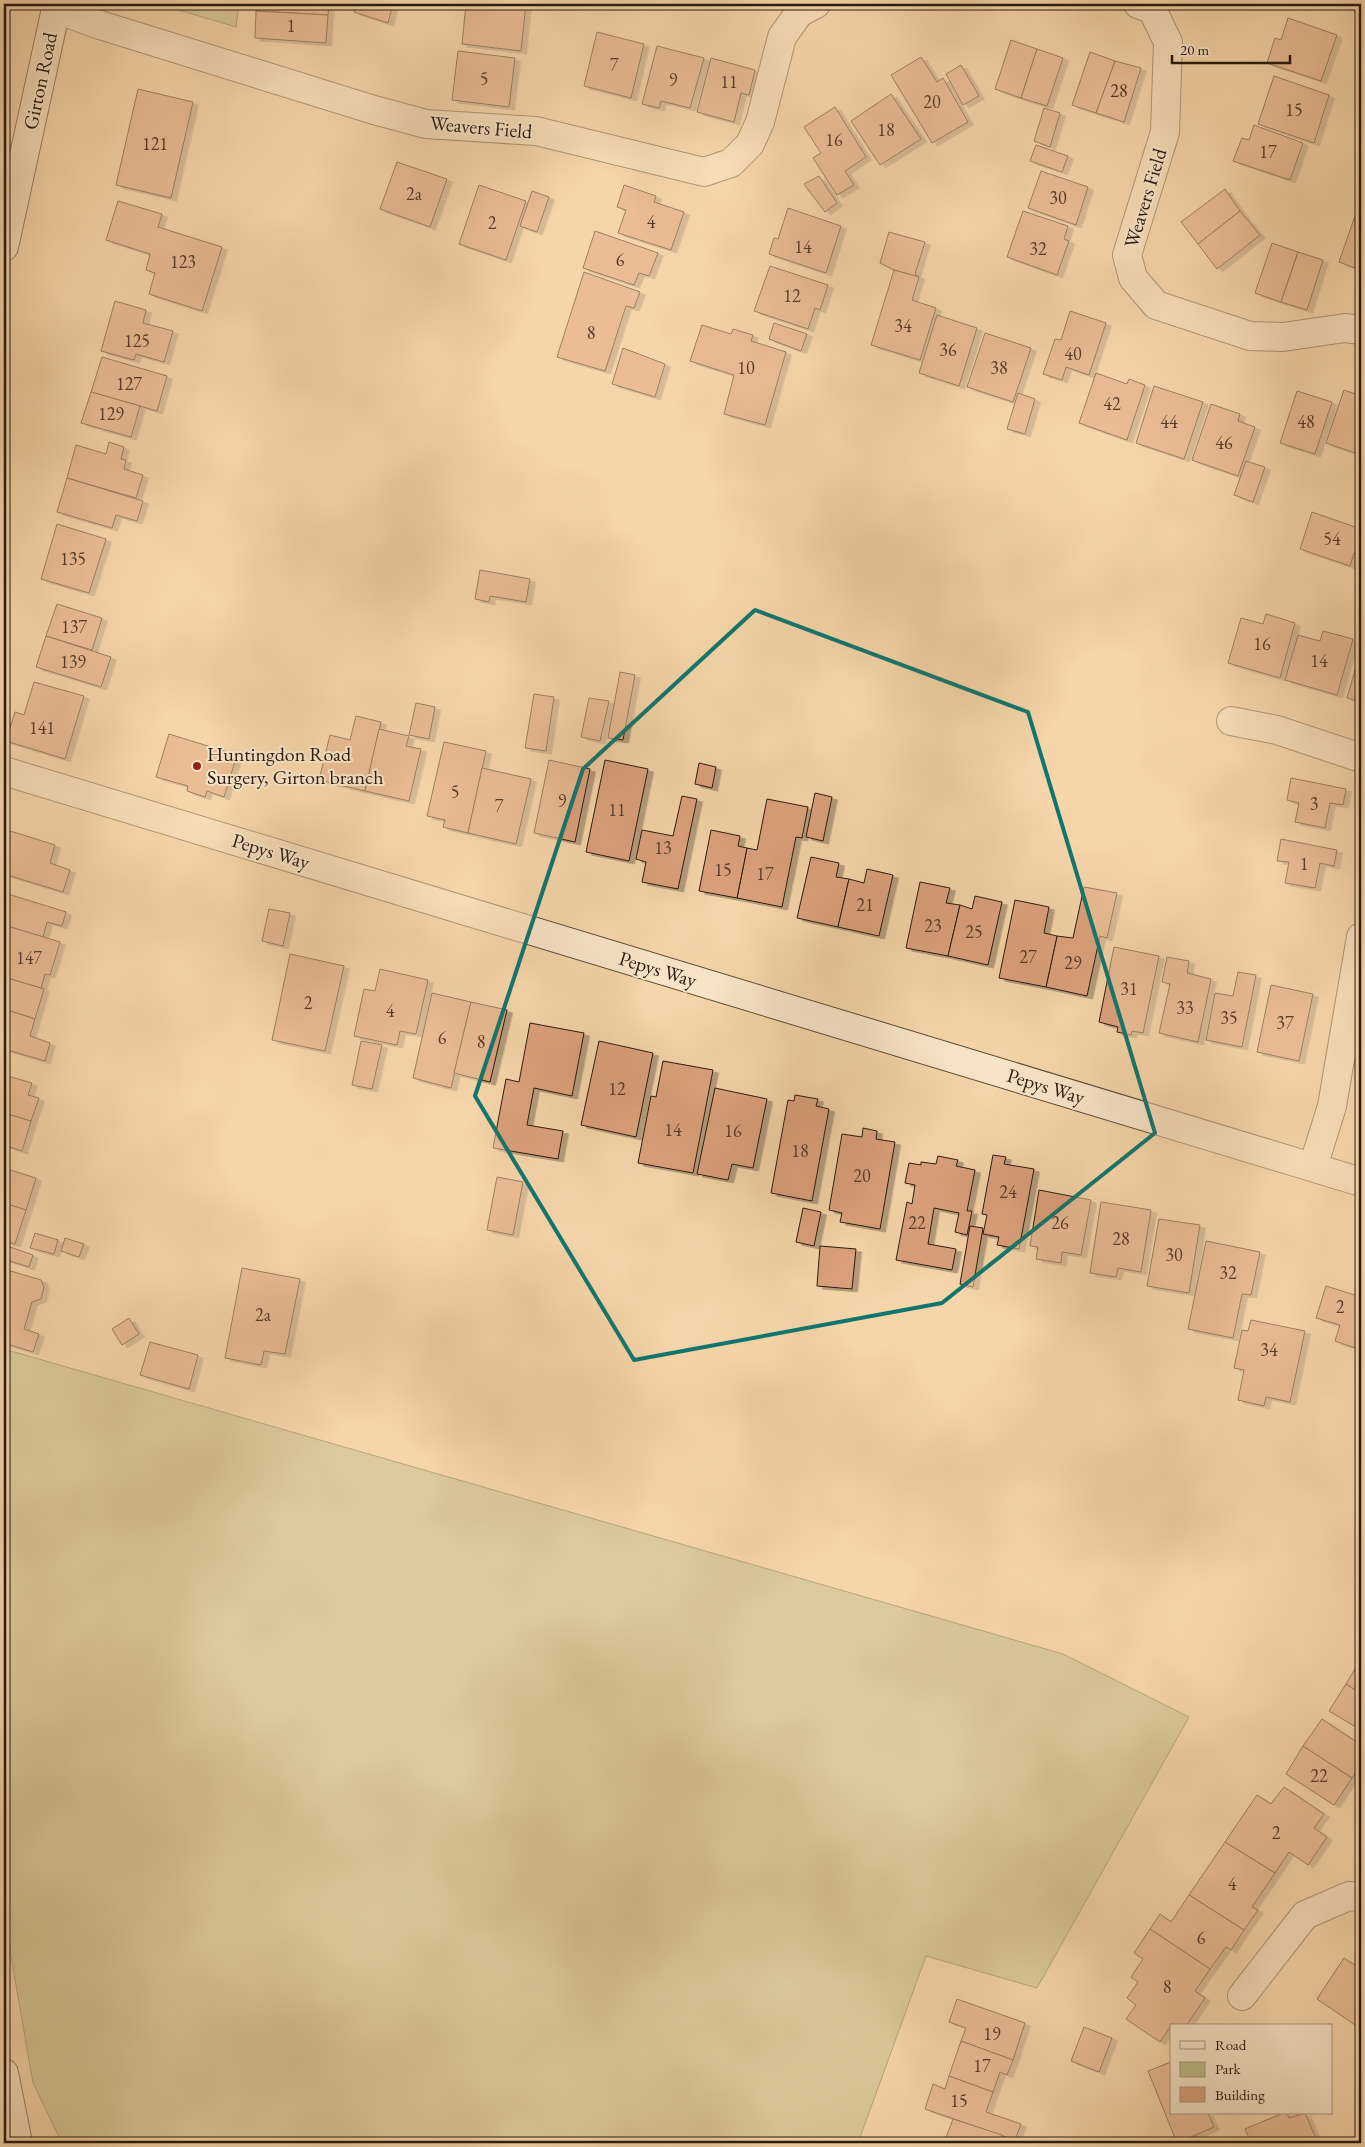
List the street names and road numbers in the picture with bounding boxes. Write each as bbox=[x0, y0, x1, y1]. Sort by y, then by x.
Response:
street label: Girton Road bbox=[17, 29, 63, 132]
street label: Weavers Field bbox=[429, 110, 534, 145]
street label: Weavers Field bbox=[1118, 144, 1173, 251]
street label: Pepys Way bbox=[229, 827, 313, 875]
street label: Pepys Way bbox=[616, 945, 700, 993]
street label: Pepys Way bbox=[1004, 1062, 1088, 1110]

